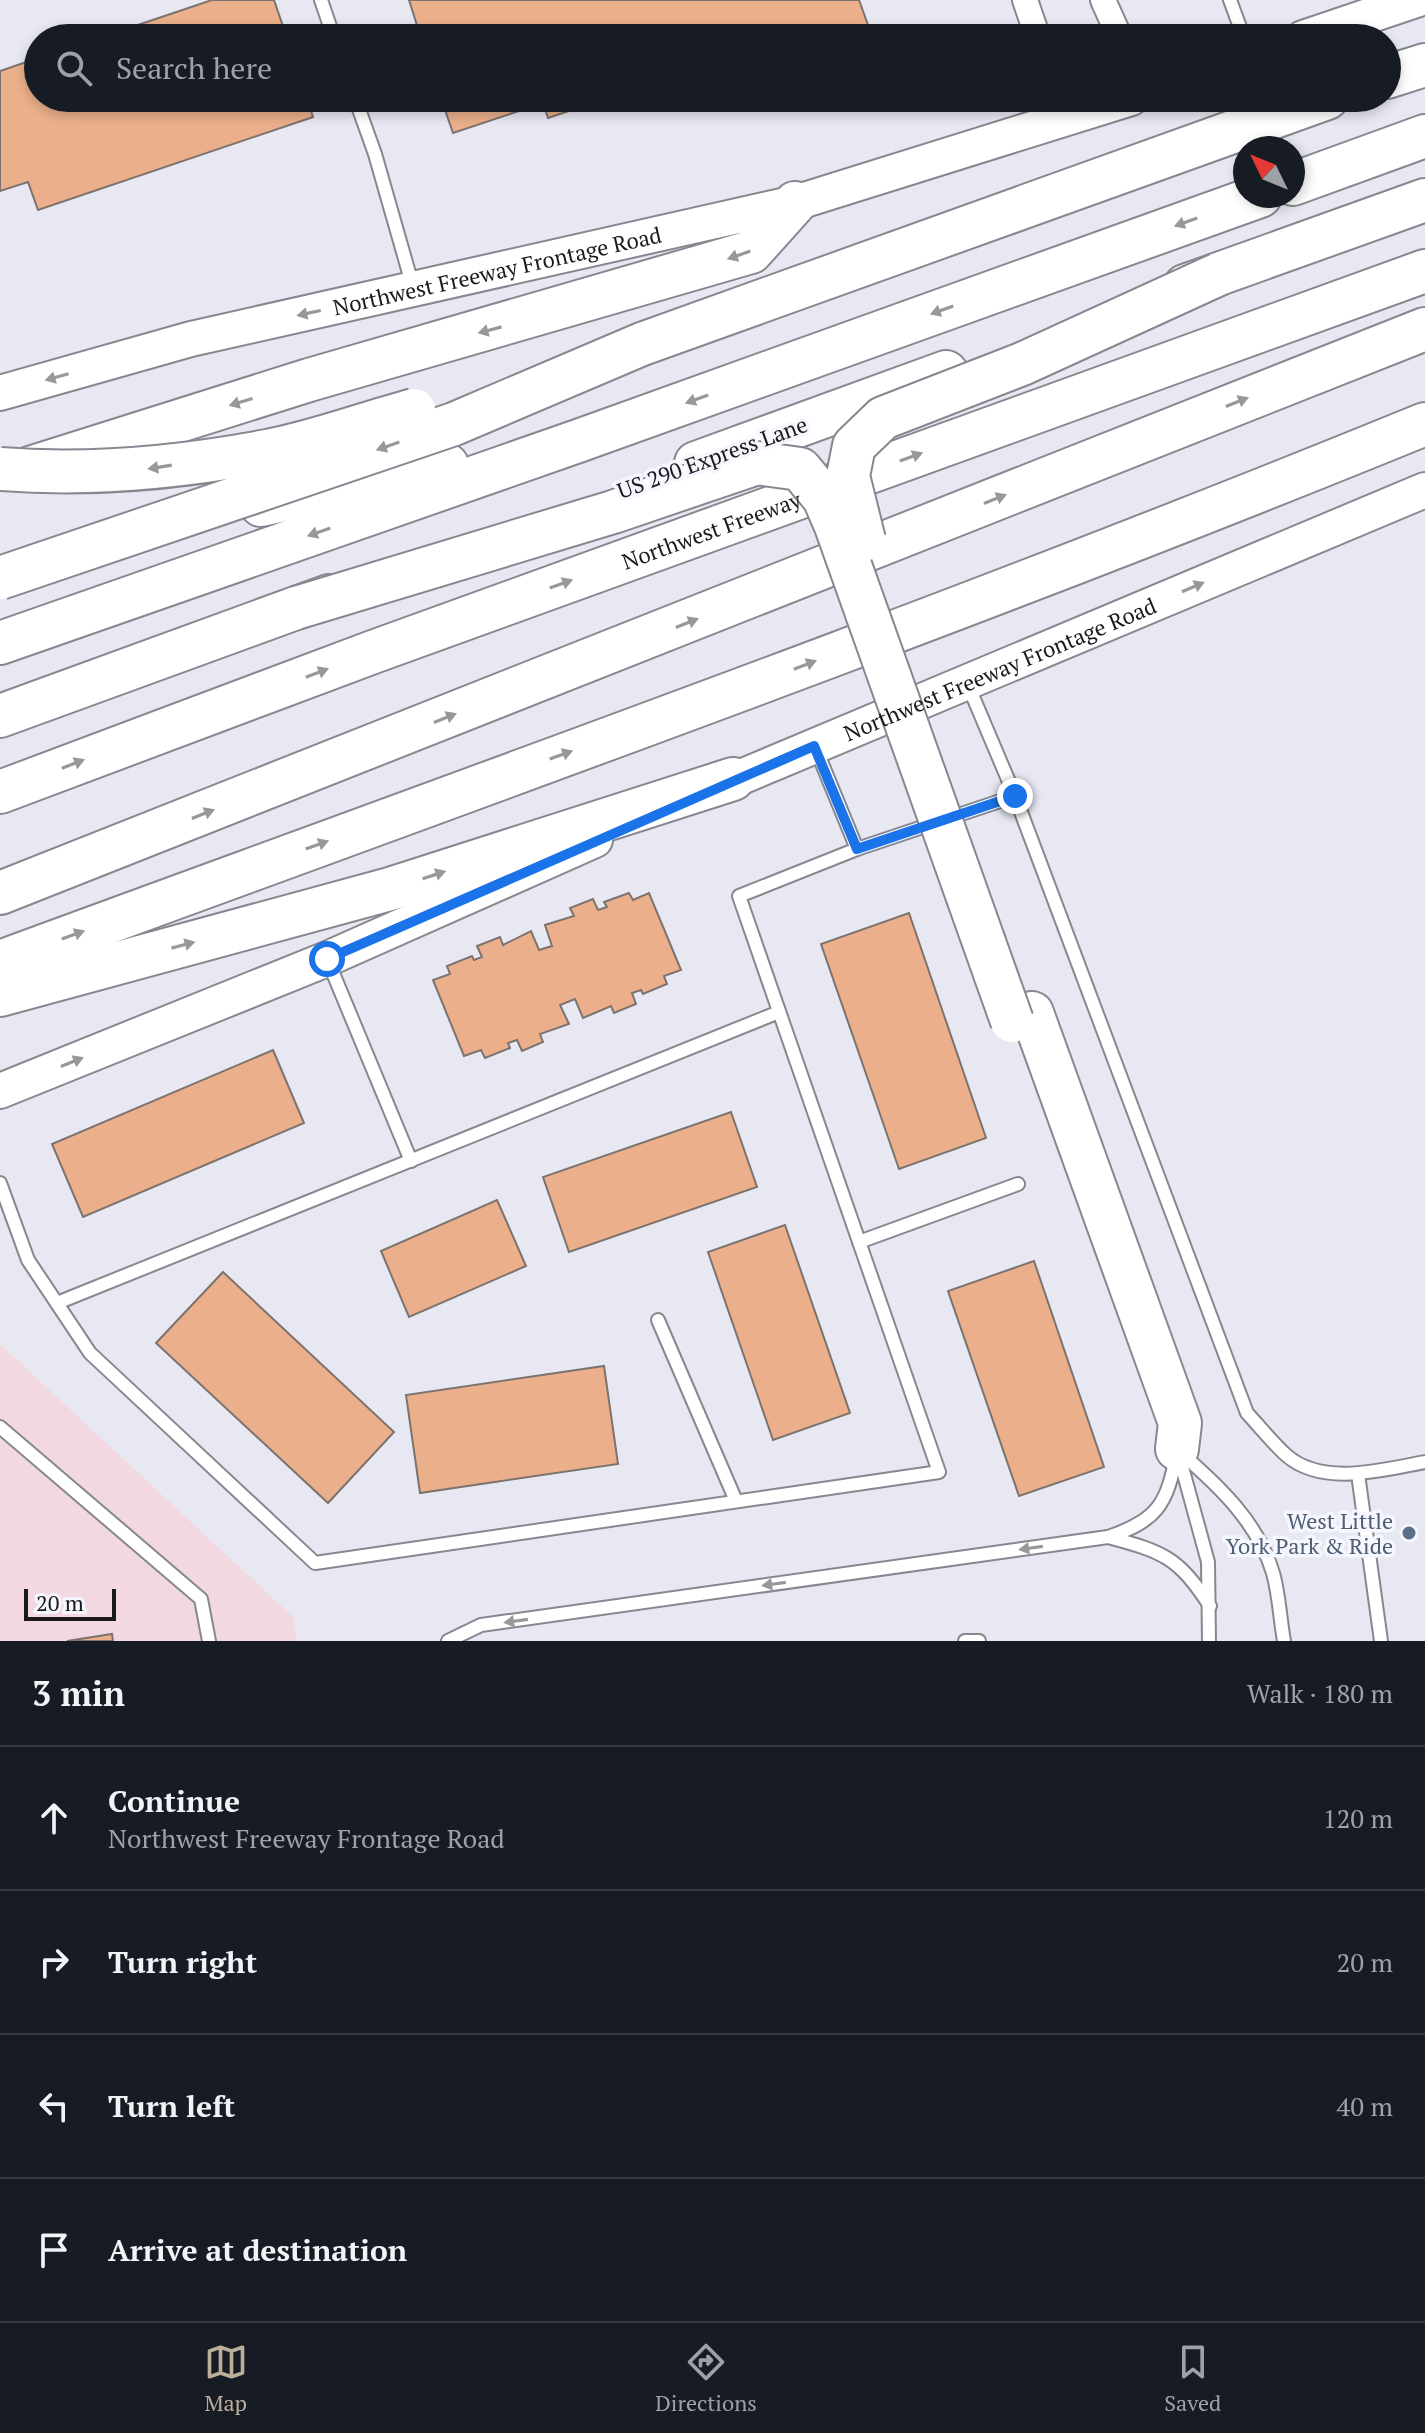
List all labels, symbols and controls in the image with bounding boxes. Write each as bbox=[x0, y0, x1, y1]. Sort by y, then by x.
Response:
search box bbox=[24, 24, 1401, 112]
icon: search bbox=[52, 46, 96, 90]
text: Search here bbox=[116, 48, 272, 88]
north arrow bbox=[1233, 136, 1305, 208]
one-way arrow bbox=[1174, 217, 1198, 229]
street label: Northwest Freeway Frontage Road bbox=[330, 219, 664, 321]
one-way arrow bbox=[727, 249, 751, 261]
one-way arrow bbox=[929, 305, 953, 317]
one-way arrow bbox=[297, 307, 322, 320]
one-way arrow bbox=[478, 324, 502, 337]
one-way arrow bbox=[45, 371, 70, 383]
one-way arrow bbox=[685, 393, 709, 405]
one-way arrow bbox=[228, 396, 252, 408]
one-way arrow bbox=[1225, 396, 1248, 409]
street label: US 290 Express Lane bbox=[613, 409, 811, 505]
one-way arrow bbox=[376, 441, 400, 453]
one-way arrow bbox=[899, 451, 923, 463]
one-way arrow bbox=[147, 461, 172, 474]
street label: Northwest Freeway bbox=[618, 484, 806, 575]
one-way arrow bbox=[983, 493, 1007, 506]
one-way arrow bbox=[307, 526, 331, 538]
one-way arrow bbox=[549, 577, 573, 590]
one-way arrow bbox=[1181, 581, 1205, 594]
street label: Northwest Freeway Frontage Road bbox=[839, 590, 1160, 747]
one-way arrow bbox=[675, 616, 699, 629]
one-way arrow bbox=[793, 658, 817, 671]
one-way arrow bbox=[305, 666, 329, 679]
one-way arrow bbox=[433, 711, 457, 724]
one-way arrow bbox=[549, 749, 573, 761]
one-way arrow bbox=[61, 757, 85, 770]
route end bbox=[997, 778, 1033, 814]
one-way arrow bbox=[191, 807, 215, 820]
one-way arrow bbox=[305, 838, 329, 851]
one-way arrow bbox=[422, 868, 446, 881]
one-way arrow bbox=[61, 928, 85, 941]
one-way arrow bbox=[171, 938, 196, 950]
route start bbox=[309, 941, 345, 977]
one-way arrow bbox=[60, 1055, 84, 1068]
place label: West Little York Park & Ride bbox=[1226, 1506, 1393, 1560]
marker: West Little York Park & Ride bbox=[1400, 1524, 1418, 1542]
one-way arrow bbox=[1018, 1542, 1043, 1555]
one-way arrow bbox=[761, 1578, 786, 1591]
scale bar bbox=[24, 1585, 116, 1621]
text: 20 m bbox=[36, 1588, 84, 1617]
one-way arrow bbox=[503, 1614, 528, 1627]
text: 3 min bbox=[32, 1671, 125, 1716]
text: Walk · 180 m bbox=[1247, 1676, 1393, 1710]
text: Continue bbox=[108, 1781, 240, 1821]
icon: ahead bbox=[32, 1796, 76, 1840]
text: 120 m bbox=[1323, 1801, 1393, 1835]
text: Northwest Freeway Frontage Road bbox=[108, 1821, 505, 1855]
icon: right bbox=[32, 1940, 76, 1984]
text: Turn right bbox=[108, 1942, 257, 1982]
text: 20 m bbox=[1337, 1945, 1393, 1979]
icon: left bbox=[32, 2084, 76, 2128]
text: Turn left bbox=[108, 2086, 235, 2126]
text: 40 m bbox=[1337, 2089, 1393, 2123]
icon: arrive bbox=[32, 2228, 76, 2272]
text: Arrive at destination bbox=[108, 2230, 407, 2270]
tab: Map bbox=[204, 2340, 248, 2417]
tab: Directions bbox=[655, 2340, 757, 2417]
tab: Saved bbox=[1164, 2340, 1221, 2417]

